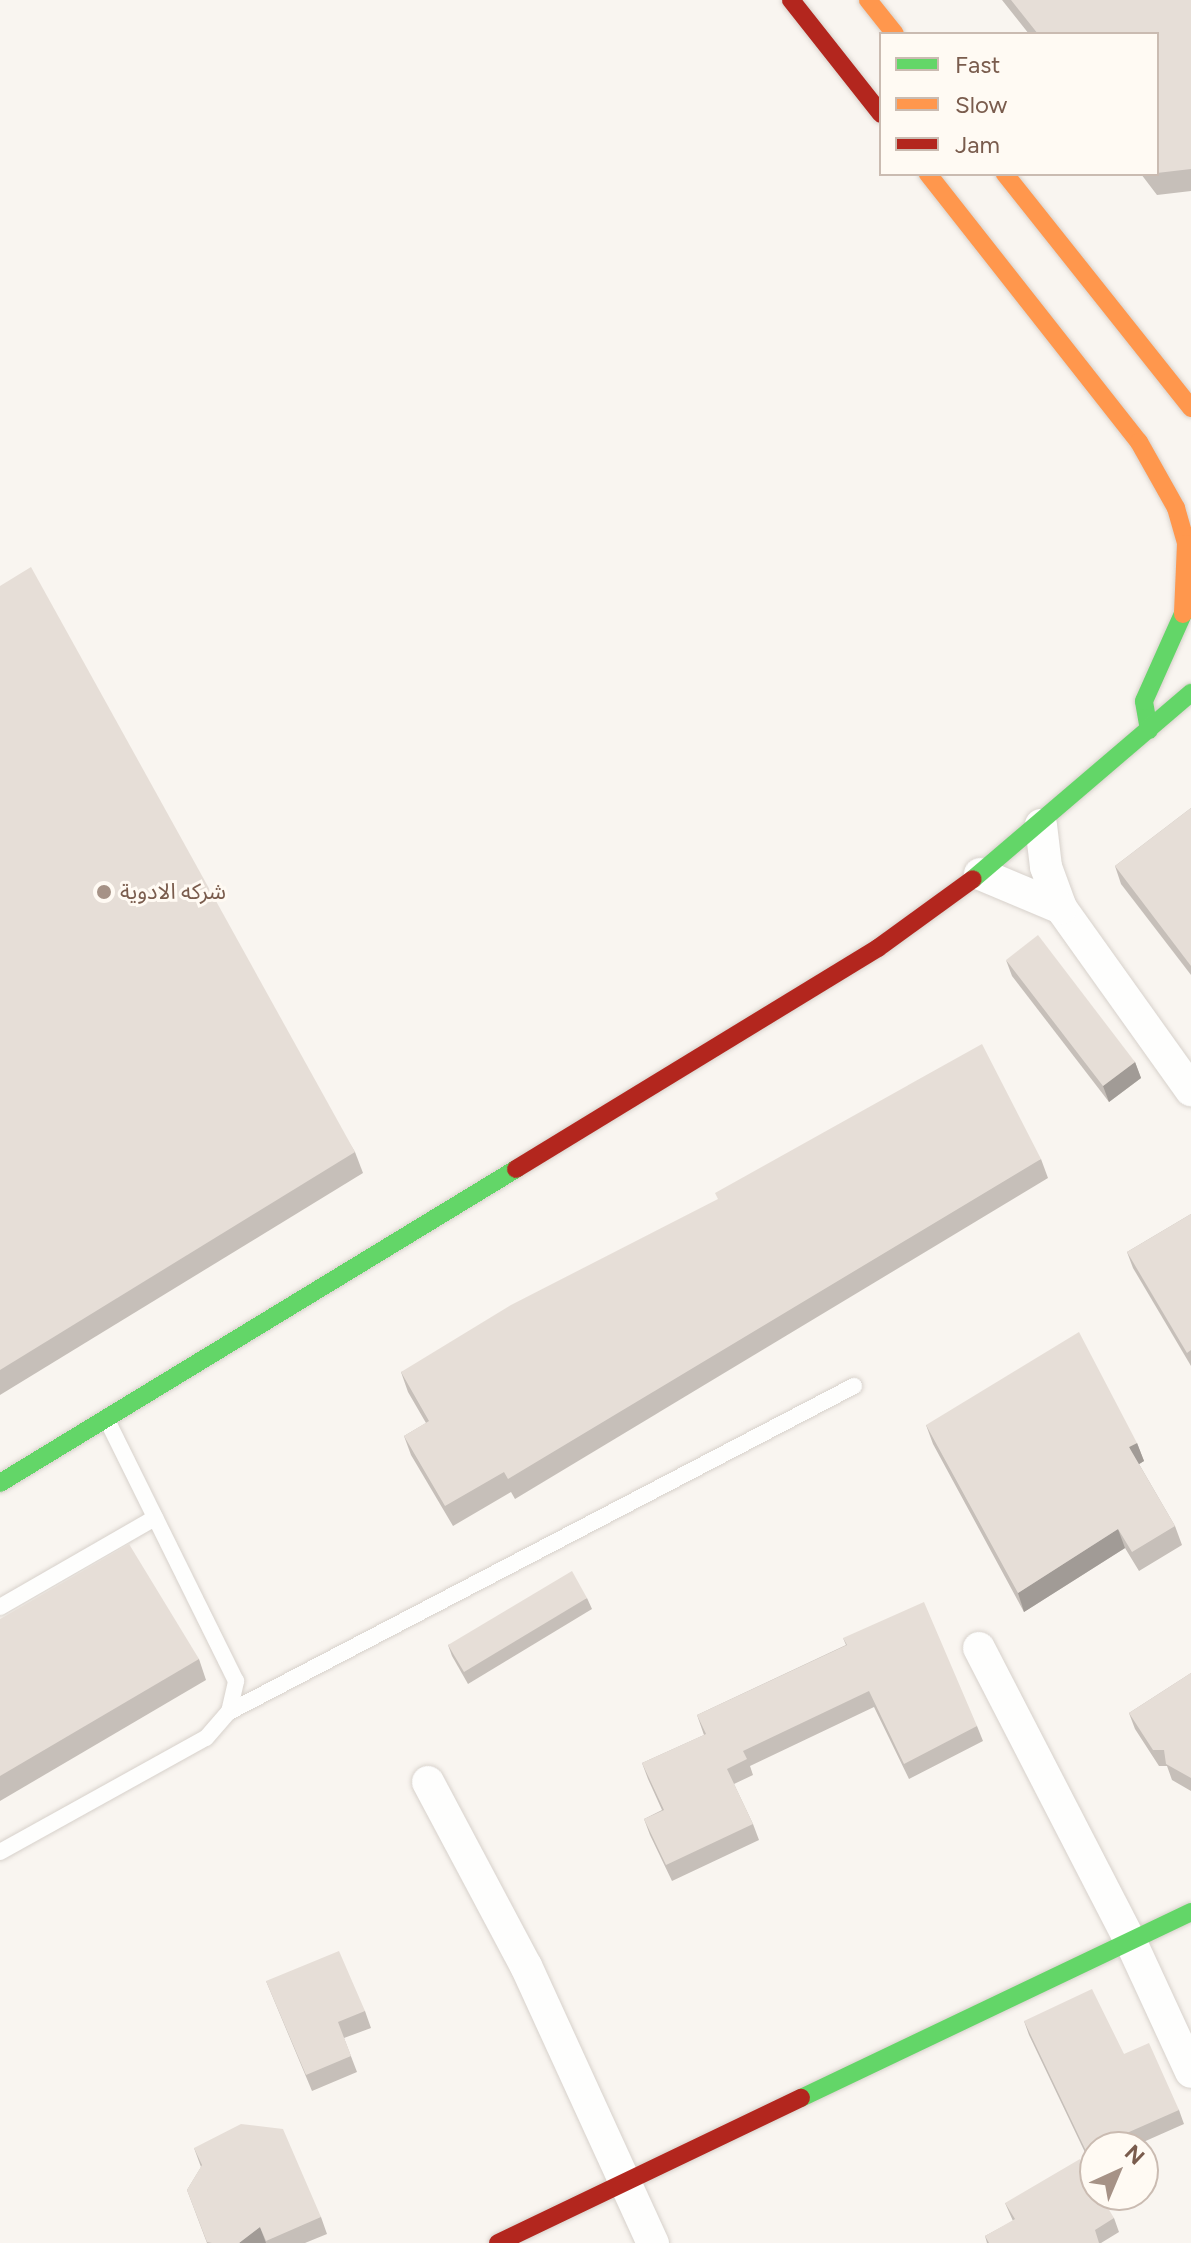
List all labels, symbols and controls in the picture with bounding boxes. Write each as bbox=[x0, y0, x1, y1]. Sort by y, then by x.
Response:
legend bbox=[879, 32, 1159, 176]
text: Fast bbox=[955, 50, 1000, 79]
text: Slow bbox=[955, 90, 1007, 119]
text: Jam bbox=[955, 130, 1000, 159]
place label: شركه الادوية bbox=[120, 879, 226, 905]
marker: شركه الادوية bbox=[95, 883, 113, 901]
north arrow bbox=[1079, 2131, 1159, 2211]
text: N bbox=[1119, 2139, 1150, 2170]

